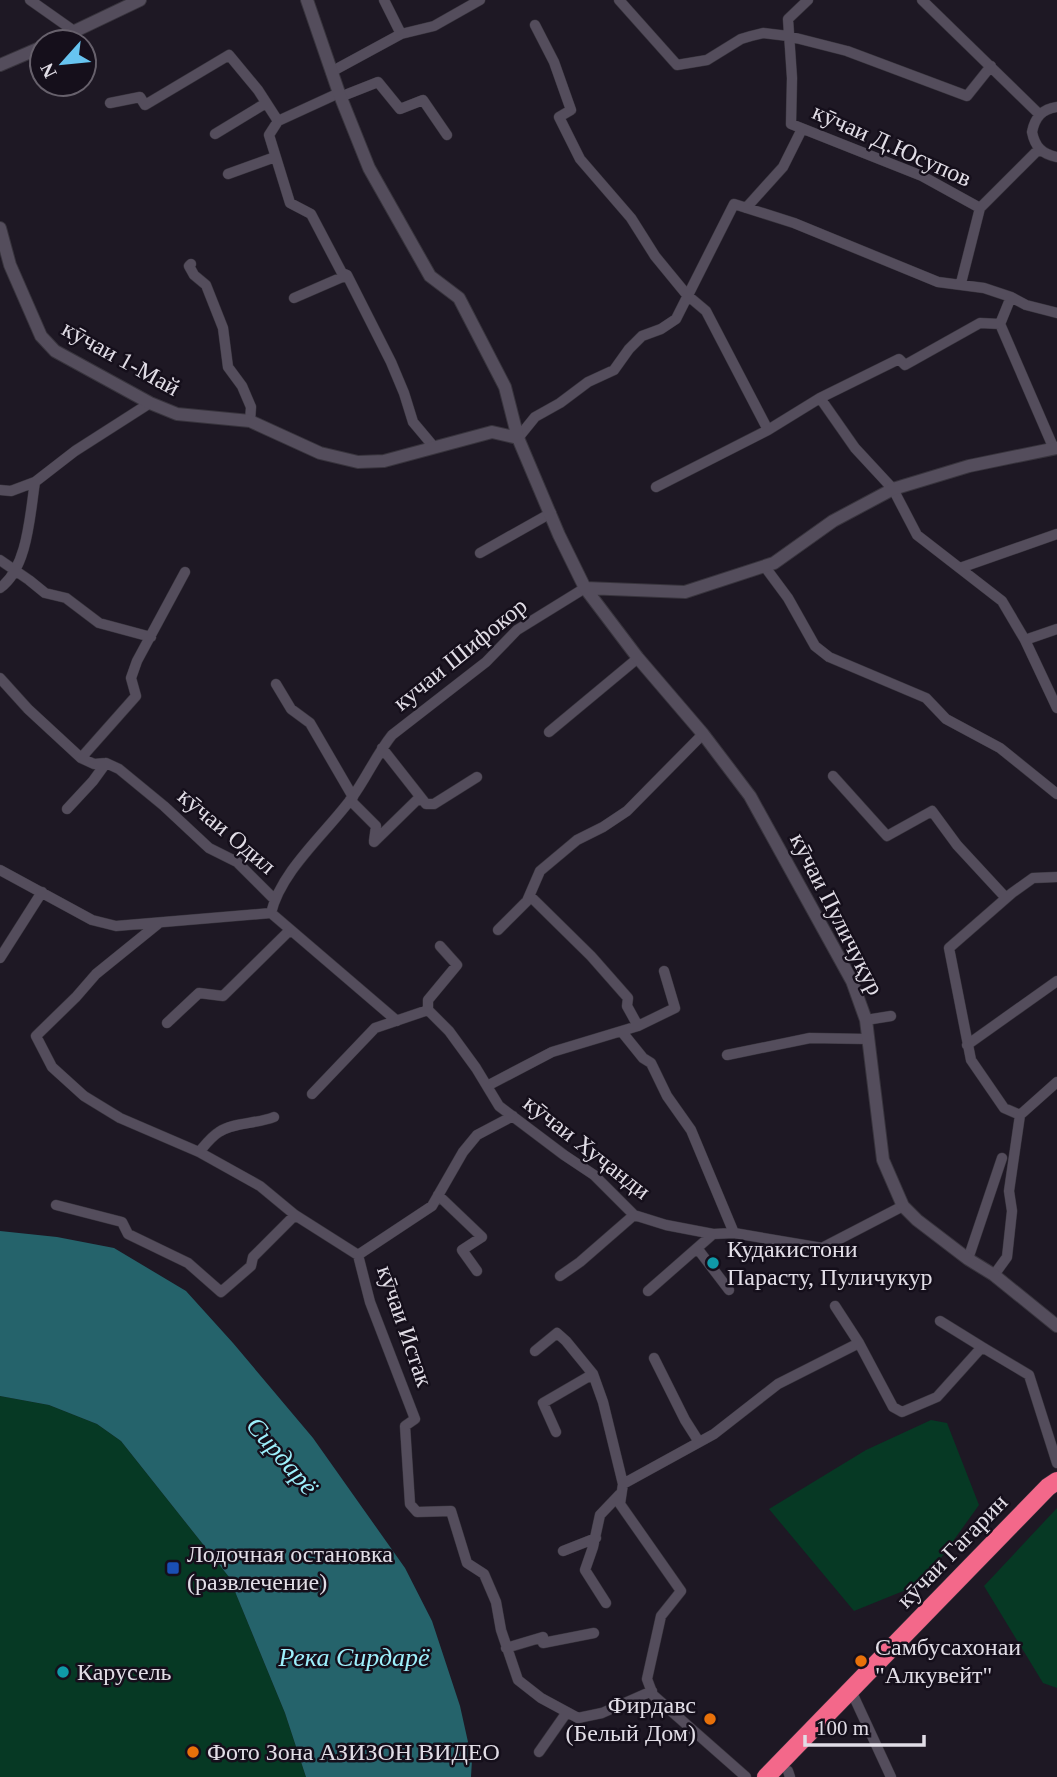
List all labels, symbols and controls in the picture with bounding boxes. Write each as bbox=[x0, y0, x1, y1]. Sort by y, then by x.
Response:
north arrow bbox=[28, 28, 98, 98]
text: N bbox=[36, 59, 61, 81]
street label: кӯчаи Д.Юсупов bbox=[809, 98, 975, 192]
street label: кӯчаи 1-Май bbox=[58, 315, 184, 401]
street label: кучаи Шифокор bbox=[388, 592, 532, 716]
street label: кӯчаи Одил bbox=[173, 783, 281, 879]
street label: кӯчаи Пуличуқур bbox=[785, 829, 889, 999]
street label: кӯчаи Хуҷанди bbox=[519, 1090, 655, 1204]
place label: Кудакистони Парасту, Пуличукур bbox=[727, 1236, 933, 1290]
marker: Кудакистони Парасту, Пуличукур bbox=[705, 1255, 721, 1271]
street label: кӯчаи Истак bbox=[372, 1262, 438, 1390]
water label: Сирдарё bbox=[240, 1411, 324, 1501]
street label: кӯчаи Гагарин bbox=[891, 1489, 1013, 1613]
place label: Лодочная остановка (развлечение) bbox=[187, 1541, 393, 1595]
marker: Лодочная остановка (развлечение) bbox=[165, 1560, 181, 1576]
place label: Самбусахонаи "Алкувейт" bbox=[875, 1634, 1021, 1688]
water label: Река Сирдарё bbox=[277, 1643, 430, 1672]
marker: Самбусахонаи "Алкувейт" bbox=[853, 1653, 869, 1669]
place label: Карусель bbox=[77, 1659, 172, 1685]
marker: Карусель bbox=[55, 1664, 71, 1680]
place label: Фирдавс (Белый Дом) bbox=[566, 1692, 696, 1746]
scale bar bbox=[805, 1704, 924, 1748]
marker: Фирдавс (Белый Дом) bbox=[702, 1711, 718, 1727]
text: 100 m bbox=[816, 1716, 869, 1740]
place label: Фото Зона АЗИЗОН ВИДЕО bbox=[207, 1739, 500, 1765]
marker: Фото Зона АЗИЗОН ВИДЕО bbox=[185, 1744, 201, 1760]

